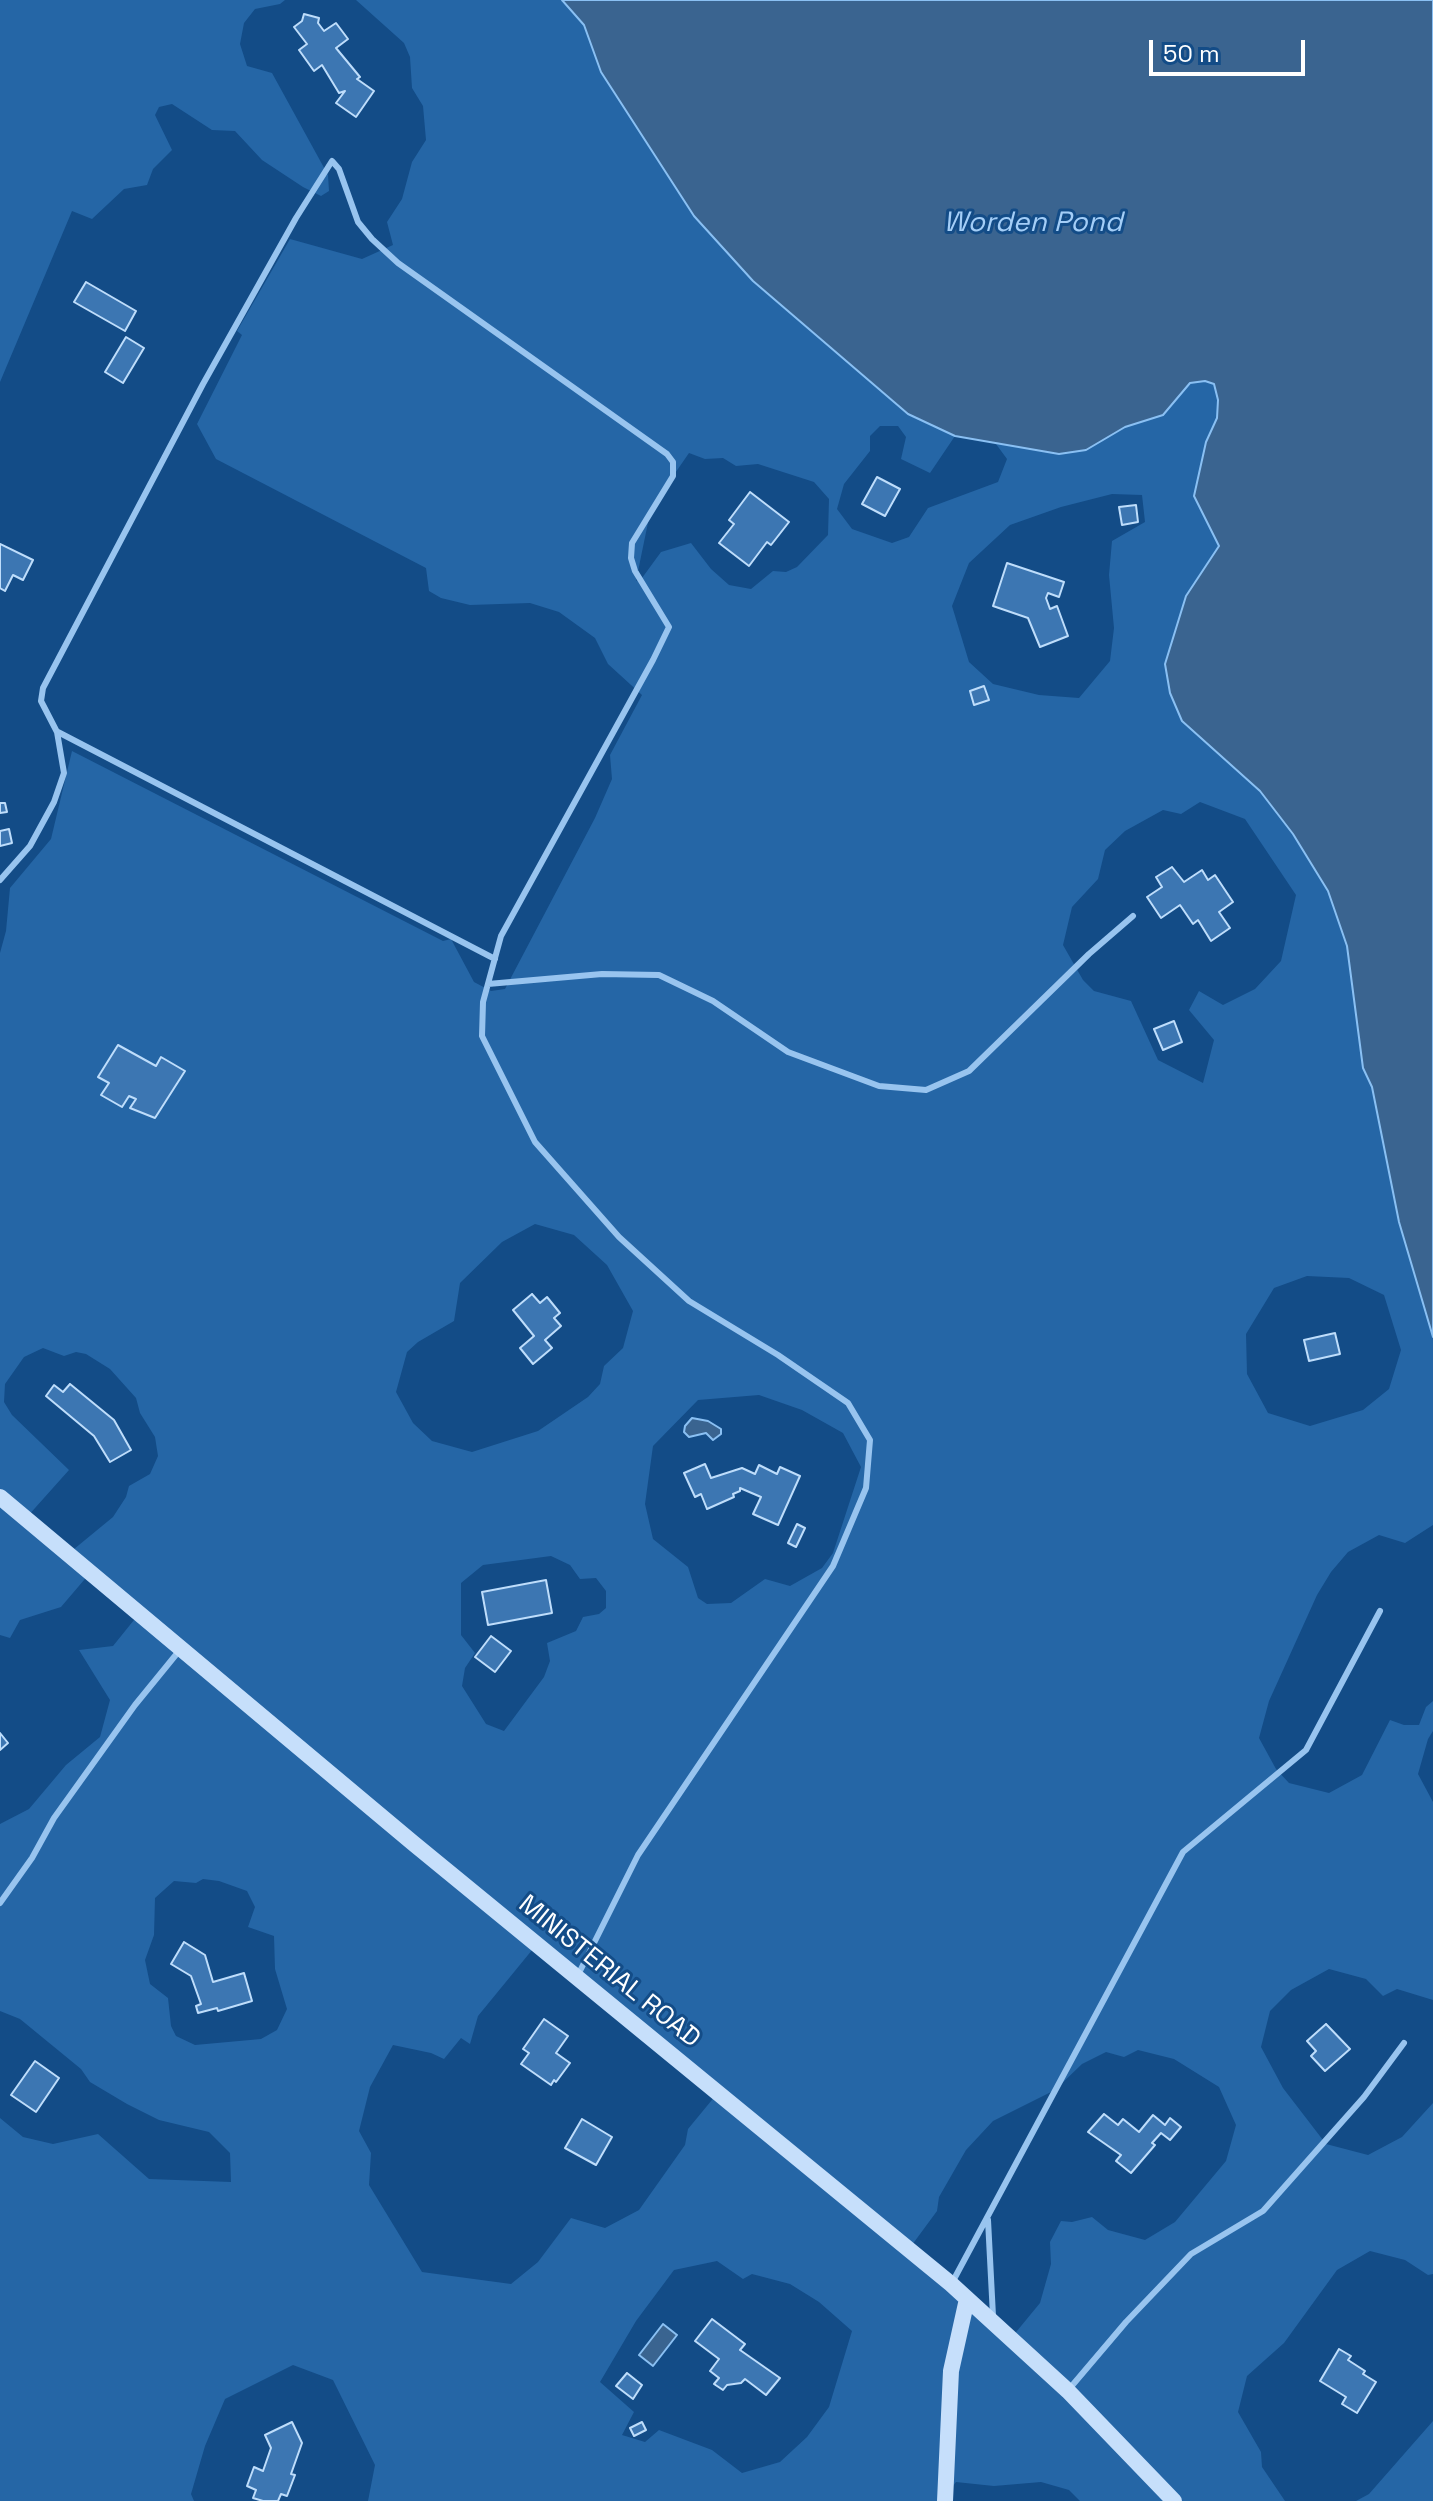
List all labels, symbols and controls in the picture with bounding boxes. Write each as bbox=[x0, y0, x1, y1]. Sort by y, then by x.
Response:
scale bar bbox=[1153, 24, 1309, 74]
text: 50 m bbox=[1163, 38, 1220, 69]
water label: Worden Pond bbox=[943, 206, 1123, 240]
street label: MINISTERIAL ROAD bbox=[512, 1889, 706, 2055]

